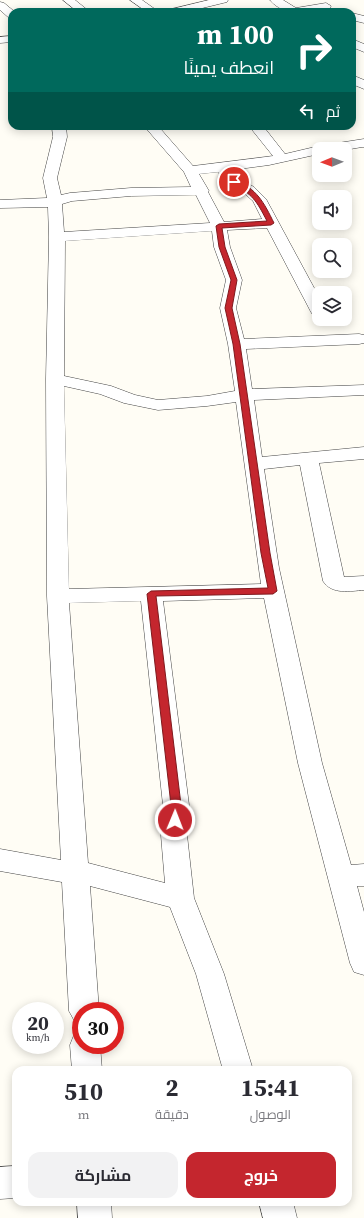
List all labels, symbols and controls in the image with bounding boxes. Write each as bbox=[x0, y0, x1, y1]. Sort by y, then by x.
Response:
text: 100 m bbox=[197, 15, 274, 53]
icon: right bbox=[288, 24, 340, 76]
text: انعطف يمينًا bbox=[183, 55, 274, 80]
icon: left bbox=[296, 100, 318, 122]
text: ثم bbox=[326, 101, 340, 122]
north arrow bbox=[312, 142, 352, 182]
map controls bbox=[312, 142, 352, 326]
pin bbox=[217, 165, 251, 199]
icon: arrive bbox=[223, 171, 245, 193]
button: sound bbox=[312, 190, 352, 230]
button: search bbox=[312, 238, 352, 278]
button: layers bbox=[312, 286, 352, 326]
position arrow bbox=[154, 799, 196, 841]
speed limit sign: 30 bbox=[72, 1002, 124, 1054]
text: 20 bbox=[27, 1009, 49, 1037]
text: km/h bbox=[26, 1031, 50, 1044]
text: 2 bbox=[165, 1071, 178, 1104]
text: 15:41 bbox=[241, 1071, 300, 1104]
text: 510 bbox=[64, 1075, 103, 1108]
text: m bbox=[78, 1106, 89, 1123]
text: دقيقة bbox=[155, 1106, 189, 1123]
text: الوصول bbox=[250, 1106, 291, 1123]
button: مشاركة bbox=[28, 1152, 178, 1198]
button: خروج bbox=[186, 1152, 336, 1198]

